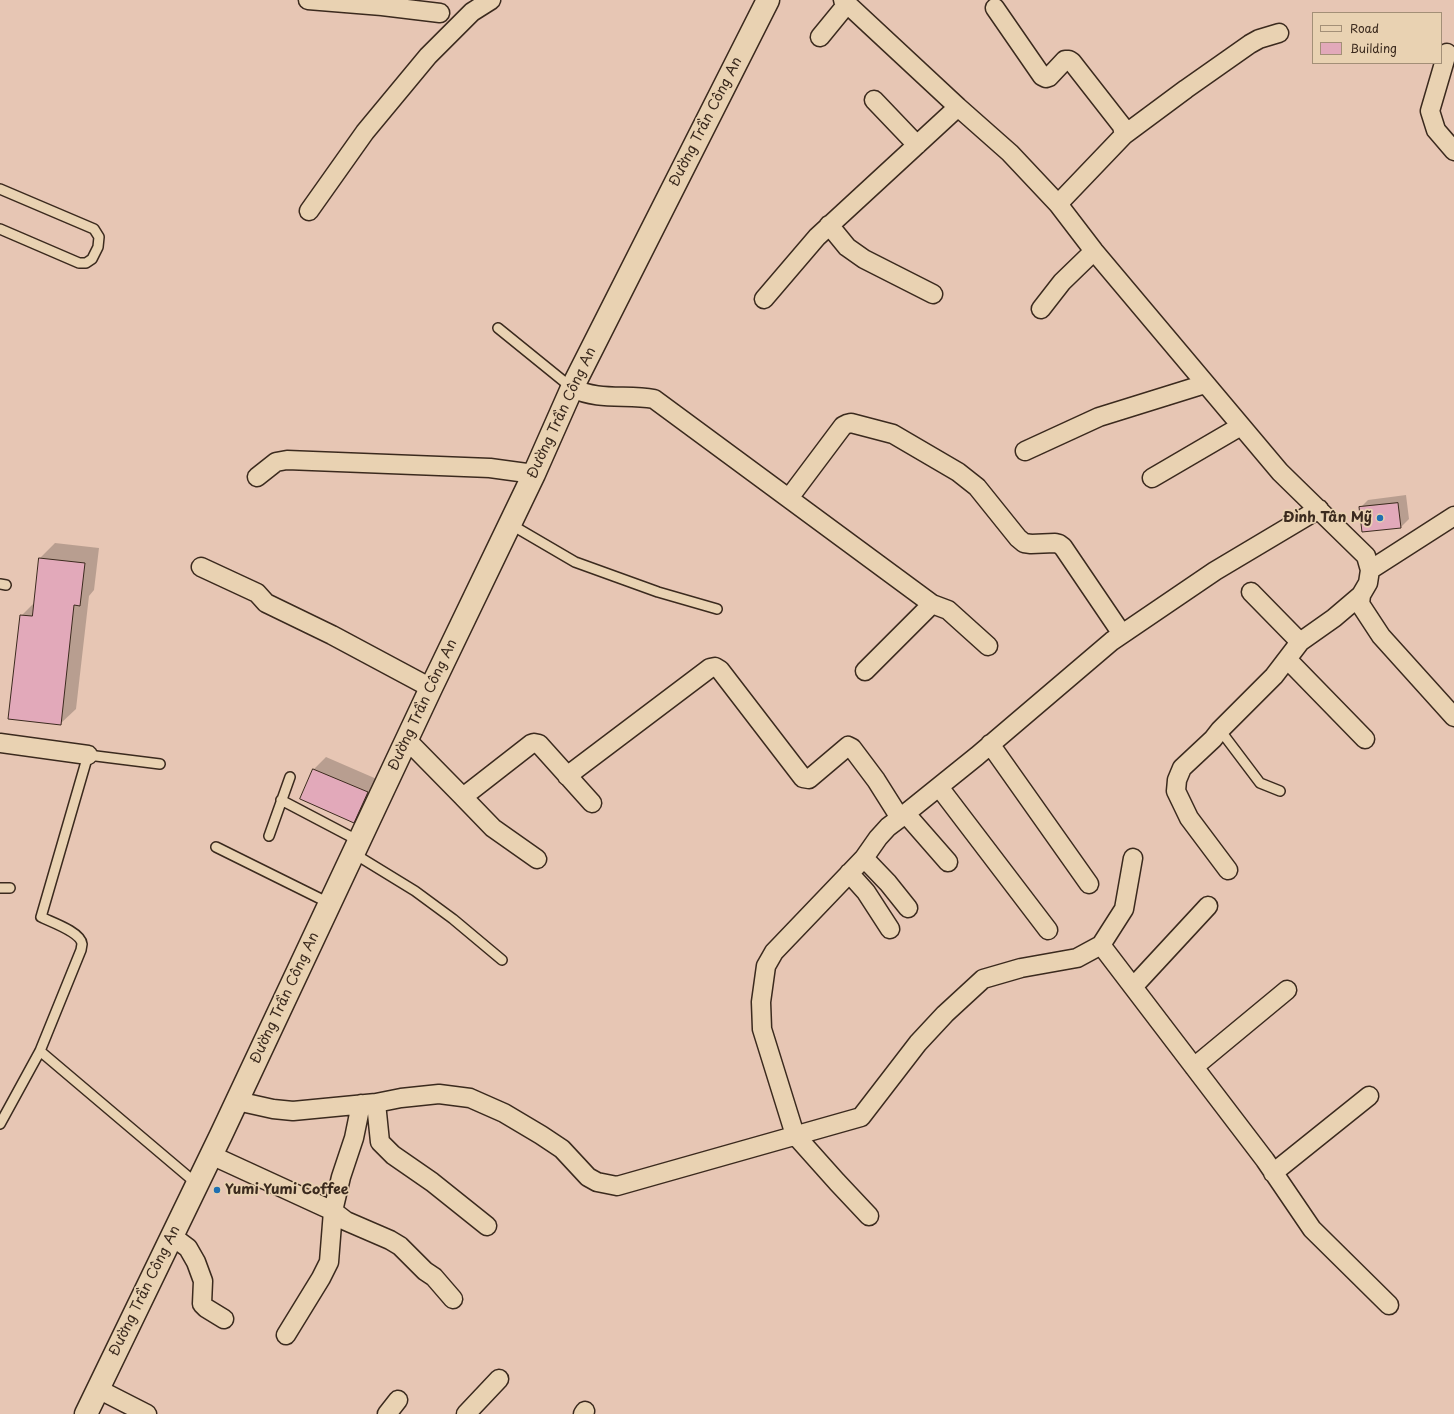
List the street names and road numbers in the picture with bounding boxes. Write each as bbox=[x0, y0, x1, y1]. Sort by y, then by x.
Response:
street label: Đường Trần Công An bbox=[666, 54, 746, 190]
street label: Đường Trần Công An bbox=[524, 345, 600, 481]
street label: Đường Trần Công An bbox=[385, 637, 461, 773]
street label: Đường Trần Công An bbox=[247, 930, 323, 1066]
street label: Đường Trần Công An bbox=[106, 1223, 184, 1359]

